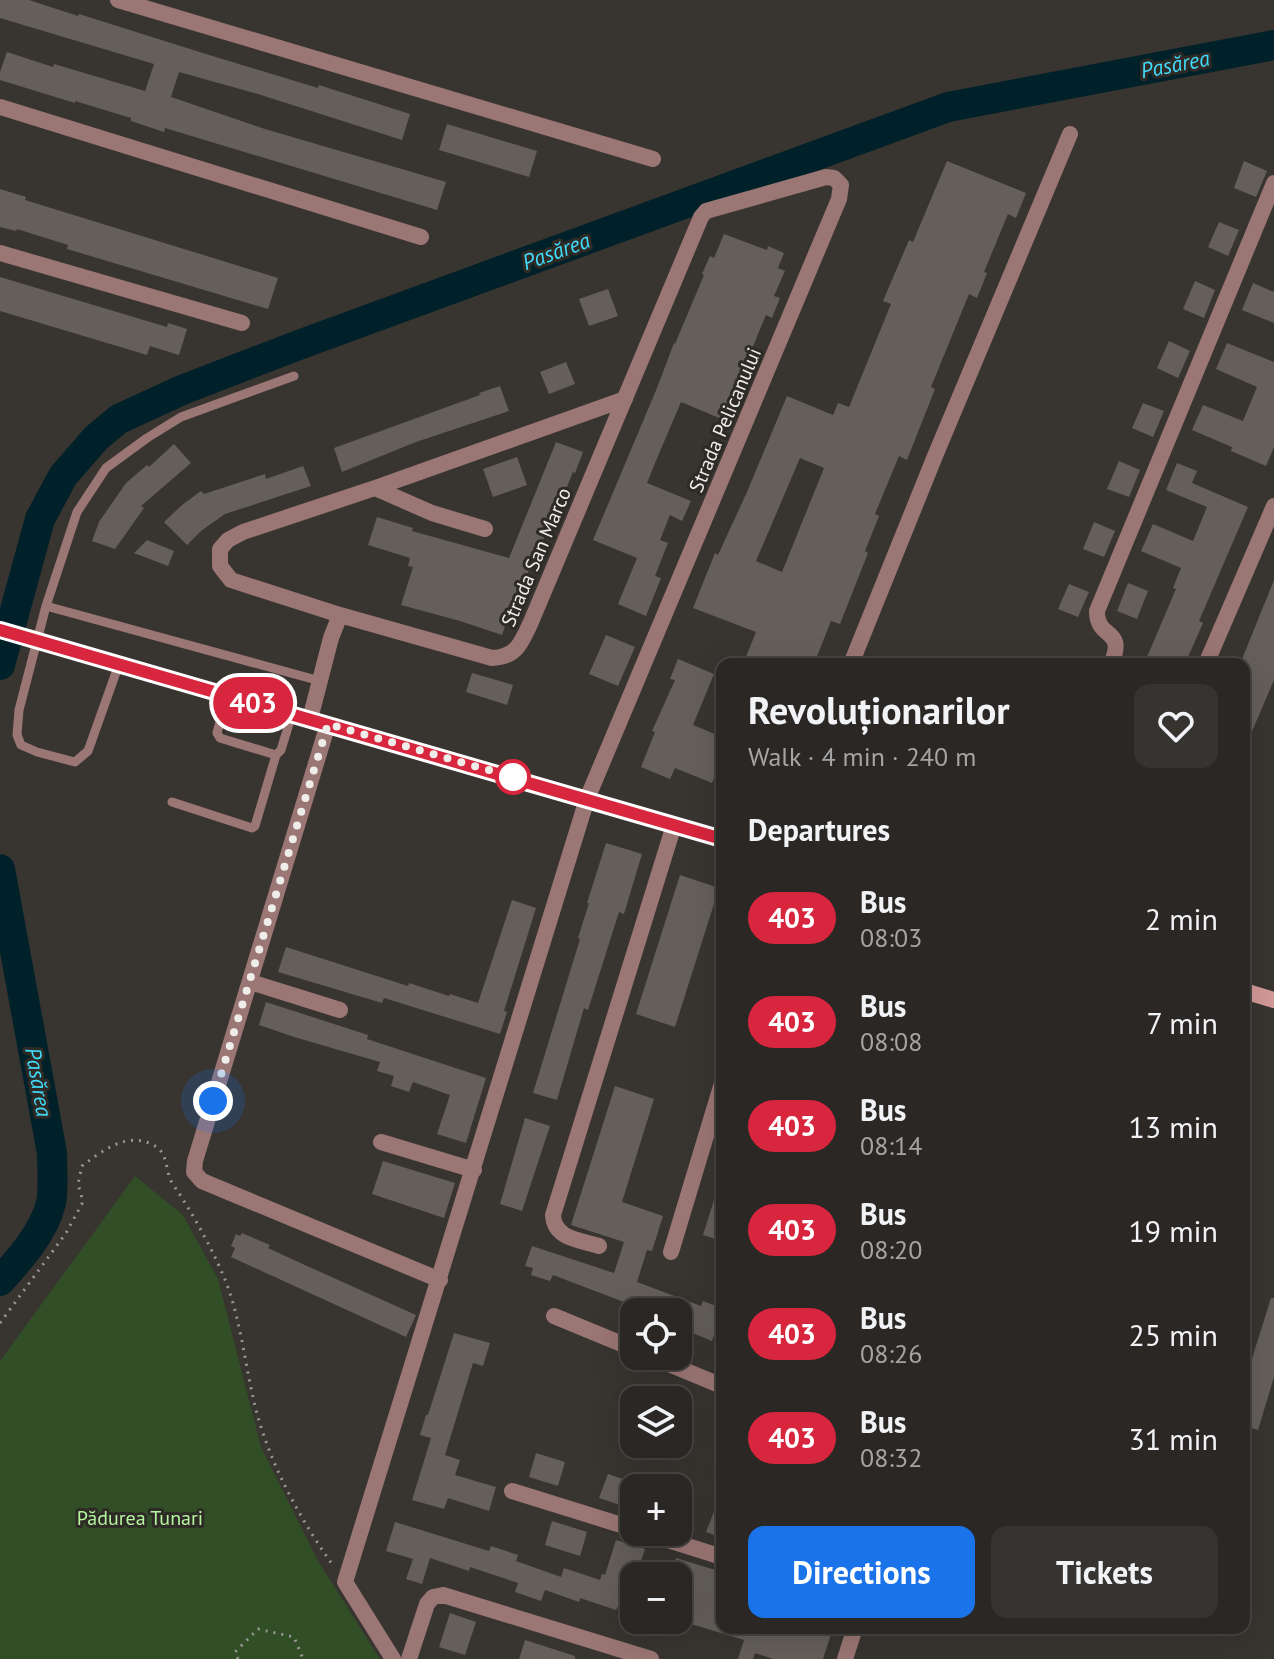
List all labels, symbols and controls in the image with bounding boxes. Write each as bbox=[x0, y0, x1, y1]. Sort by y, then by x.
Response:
water label: Pasărea bbox=[1138, 44, 1212, 84]
water label: Pasărea bbox=[518, 226, 594, 276]
street label: Strada Pelicanului bbox=[683, 344, 767, 496]
street label: Strada San Marco bbox=[495, 483, 577, 631]
line badge: 403 bbox=[207, 677, 299, 729]
text: 403 bbox=[229, 684, 277, 721]
button: heart bbox=[1134, 684, 1218, 768]
text: Revoluționarilor bbox=[748, 685, 1010, 734]
text: Walk · 4 min · 240 m bbox=[748, 740, 976, 773]
unlabelled marker bbox=[496, 760, 530, 794]
text: Departures bbox=[748, 810, 890, 849]
text: Bus bbox=[860, 882, 907, 921]
text: 403 bbox=[768, 899, 816, 936]
text: 2 min bbox=[1145, 899, 1218, 938]
text: 08:03 bbox=[860, 921, 922, 954]
text: Bus bbox=[860, 986, 907, 1025]
text: 403 bbox=[768, 1003, 816, 1040]
text: 7 min bbox=[1146, 1003, 1218, 1042]
text: 08:08 bbox=[860, 1025, 922, 1058]
water label: Pasărea bbox=[19, 1045, 59, 1119]
your location bbox=[193, 1081, 233, 1121]
text: Bus bbox=[860, 1090, 907, 1129]
text: 403 bbox=[768, 1107, 816, 1144]
text: 13 min bbox=[1128, 1107, 1218, 1146]
text: 08:14 bbox=[860, 1129, 922, 1162]
text: Bus bbox=[860, 1194, 907, 1233]
text: 403 bbox=[768, 1211, 816, 1248]
text: 19 min bbox=[1128, 1211, 1218, 1250]
text: 08:20 bbox=[860, 1233, 922, 1266]
map controls bbox=[620, 1298, 692, 1634]
button: locate bbox=[620, 1298, 692, 1370]
text: Bus bbox=[860, 1298, 907, 1337]
text: 403 bbox=[768, 1315, 816, 1352]
text: 25 min bbox=[1128, 1315, 1218, 1354]
text: 08:26 bbox=[860, 1337, 922, 1370]
button: layers bbox=[620, 1386, 692, 1458]
text: Bus bbox=[860, 1402, 907, 1441]
text: 403 bbox=[768, 1419, 816, 1456]
text: 31 min bbox=[1128, 1419, 1218, 1458]
text: 08:32 bbox=[860, 1441, 922, 1474]
button: + bbox=[620, 1474, 692, 1546]
park label: Pădurea Tunari bbox=[77, 1505, 203, 1531]
button: Directions bbox=[748, 1526, 975, 1618]
button: Tickets bbox=[991, 1526, 1218, 1618]
button: − bbox=[620, 1562, 692, 1634]

